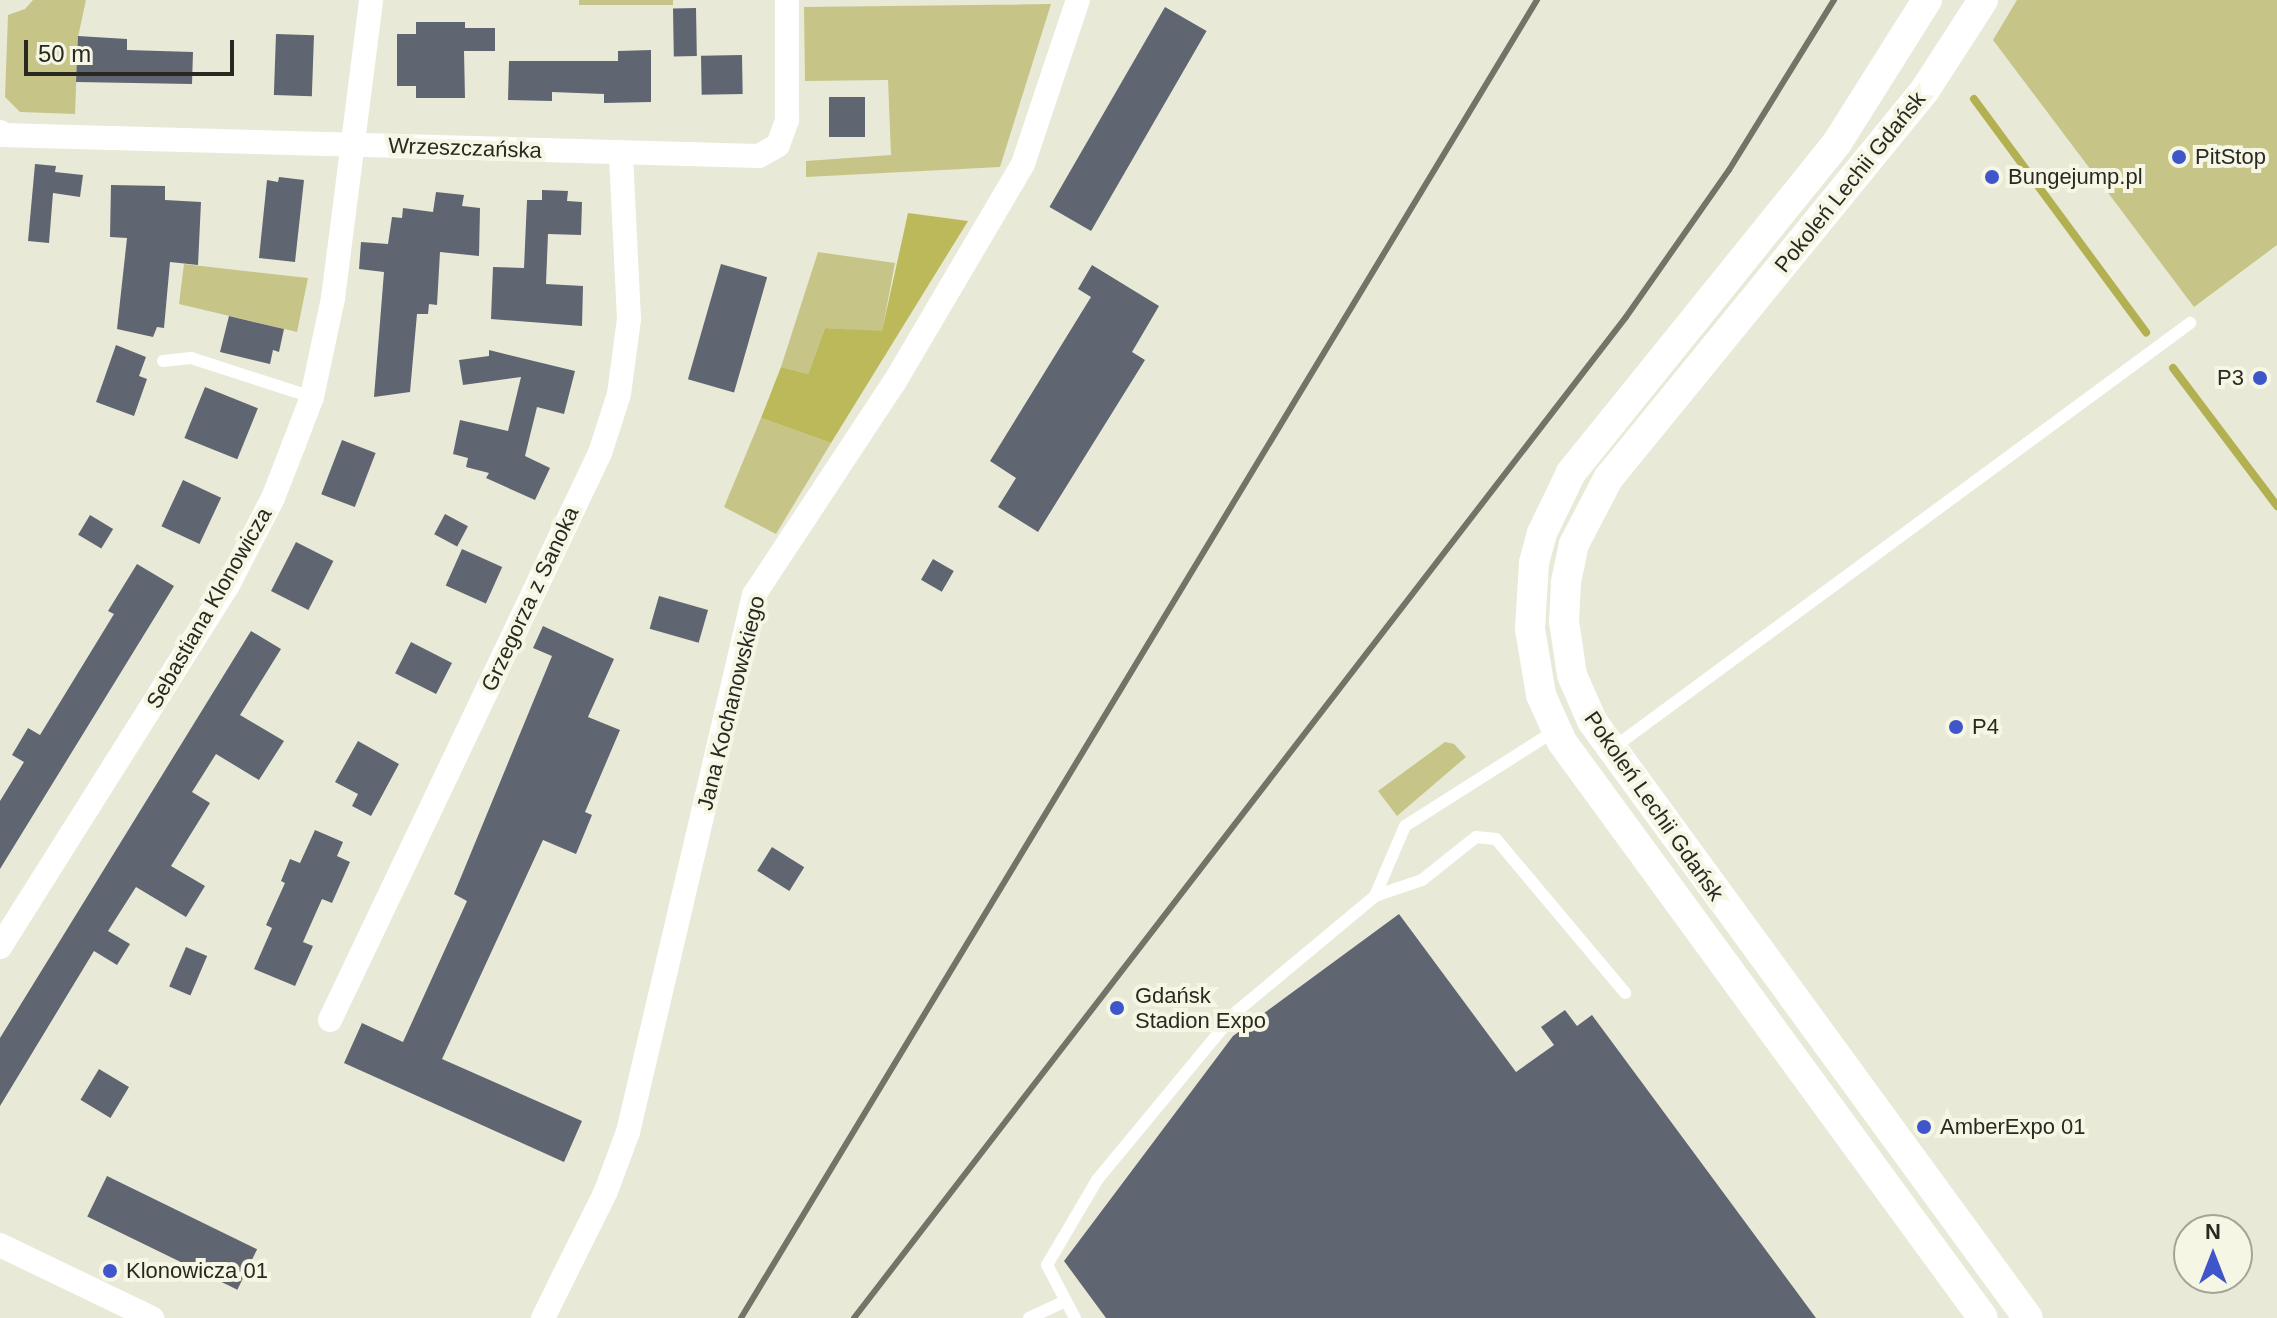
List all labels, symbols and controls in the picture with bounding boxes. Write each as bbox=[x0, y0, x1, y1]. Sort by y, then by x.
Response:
scale bar bbox=[28, 24, 238, 74]
text: 50 m bbox=[38, 40, 91, 67]
street label: Pokoleń Lechii Gdańsk bbox=[1769, 86, 1931, 278]
street label: Wrzeszczańska bbox=[388, 132, 542, 164]
place label: PitStop bbox=[2195, 144, 2266, 170]
marker: PitStop bbox=[2170, 148, 2188, 166]
place label: Bungejump.pl bbox=[2008, 164, 2143, 190]
marker: Bungejump.pl bbox=[1983, 168, 2001, 186]
place label: P3 bbox=[2217, 365, 2244, 391]
marker: P3 bbox=[2251, 369, 2269, 387]
street label: Sebastiana Klonowicza bbox=[141, 503, 277, 713]
street label: Grzegorza z Sanoka bbox=[476, 503, 584, 695]
street label: Jana Kochanowskiego bbox=[692, 593, 770, 813]
street label: Pokoleń Lechii Gdańsk bbox=[1579, 706, 1729, 906]
place label: P4 bbox=[1972, 714, 1999, 740]
marker: P4 bbox=[1947, 718, 1965, 736]
place label: Gdańsk Stadion Expo bbox=[1135, 982, 1266, 1034]
marker: Gdańsk Stadion Expo bbox=[1106, 997, 1128, 1019]
place label: AmberExpo 01 bbox=[1940, 1114, 2086, 1140]
marker: AmberExpo 01 bbox=[1915, 1118, 1933, 1136]
north arrow bbox=[2173, 1214, 2253, 1294]
text: N bbox=[2205, 1219, 2221, 1244]
place label: Klonowicza 01 bbox=[126, 1258, 268, 1284]
marker: Klonowicza 01 bbox=[101, 1262, 119, 1280]

